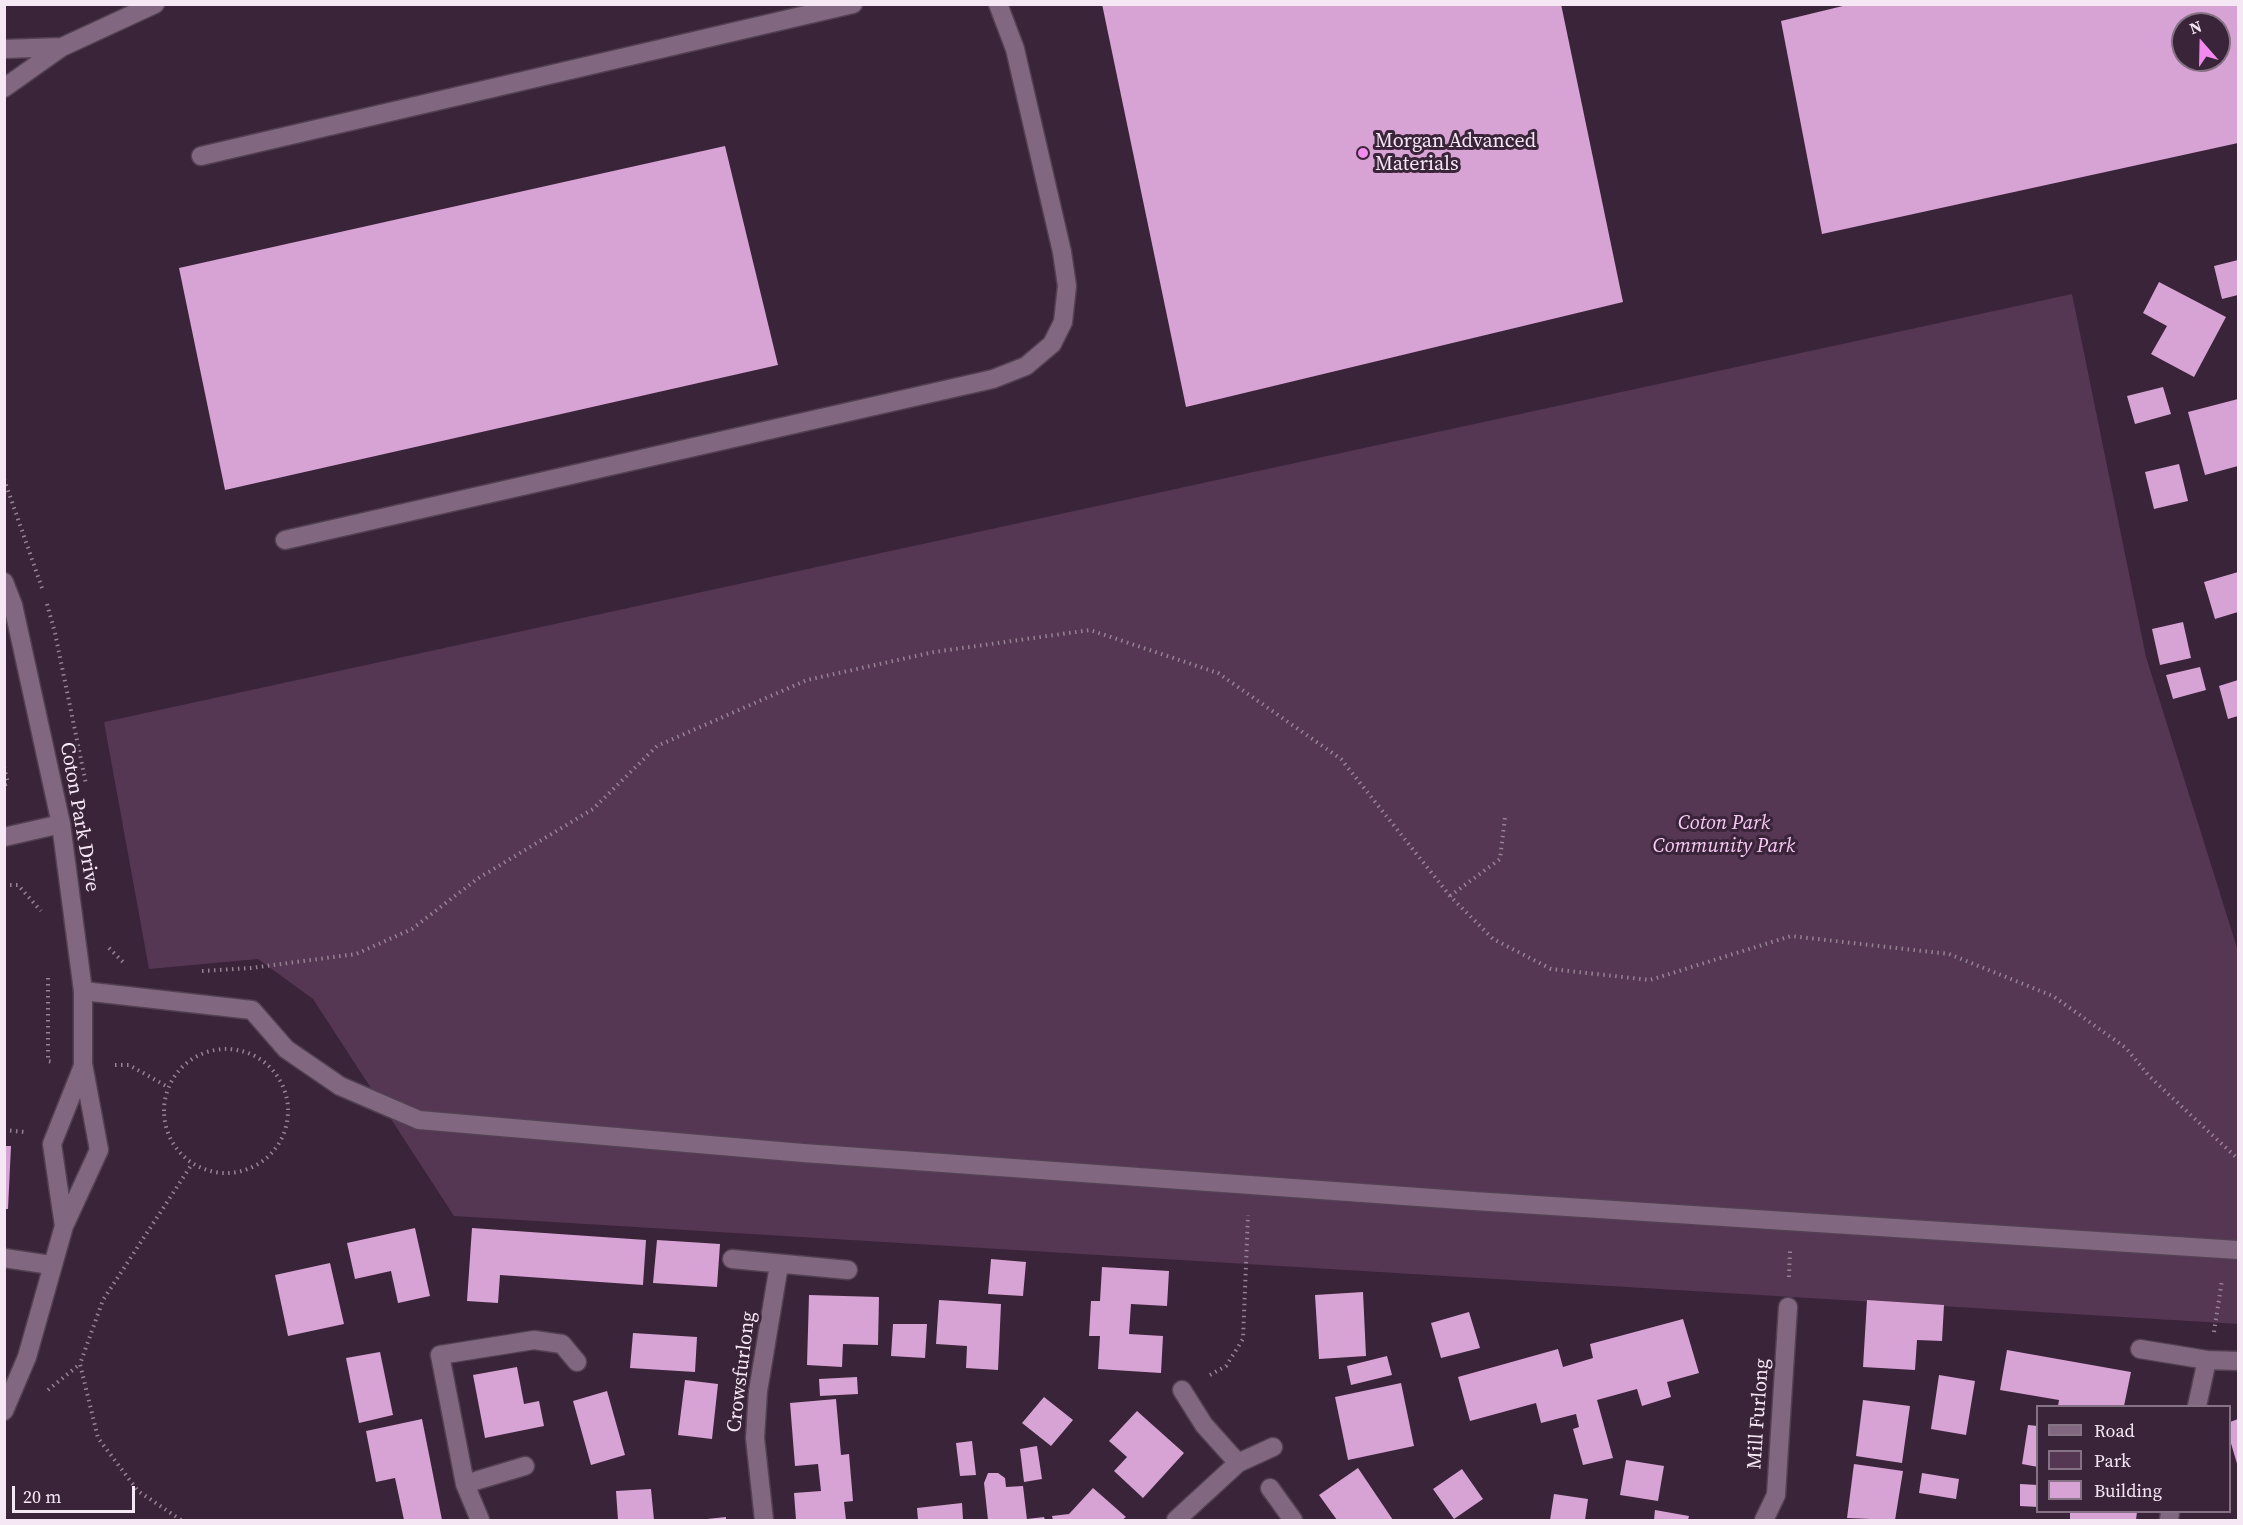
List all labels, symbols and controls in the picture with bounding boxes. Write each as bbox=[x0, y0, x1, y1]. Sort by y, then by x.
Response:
north arrow bbox=[2171, 12, 2231, 72]
text: N bbox=[2186, 15, 2205, 39]
place label: Morgan Advanced Materials bbox=[1375, 130, 1536, 177]
marker: Morgan Advanced Materials bbox=[1356, 146, 1370, 160]
street label: Coton Park Drive bbox=[54, 740, 104, 894]
park label: Coton Park Community Park bbox=[1653, 812, 1795, 859]
street label: Crowsfurlong bbox=[723, 1310, 761, 1434]
street label: Mill Furlong bbox=[1743, 1358, 1775, 1470]
legend bbox=[2036, 1405, 2231, 1513]
text: Road bbox=[2094, 1418, 2135, 1443]
text: Park bbox=[2094, 1448, 2131, 1473]
scale bar bbox=[15, 1474, 138, 1512]
text: Building bbox=[2094, 1478, 2162, 1503]
text: 20 m bbox=[23, 1484, 61, 1509]

